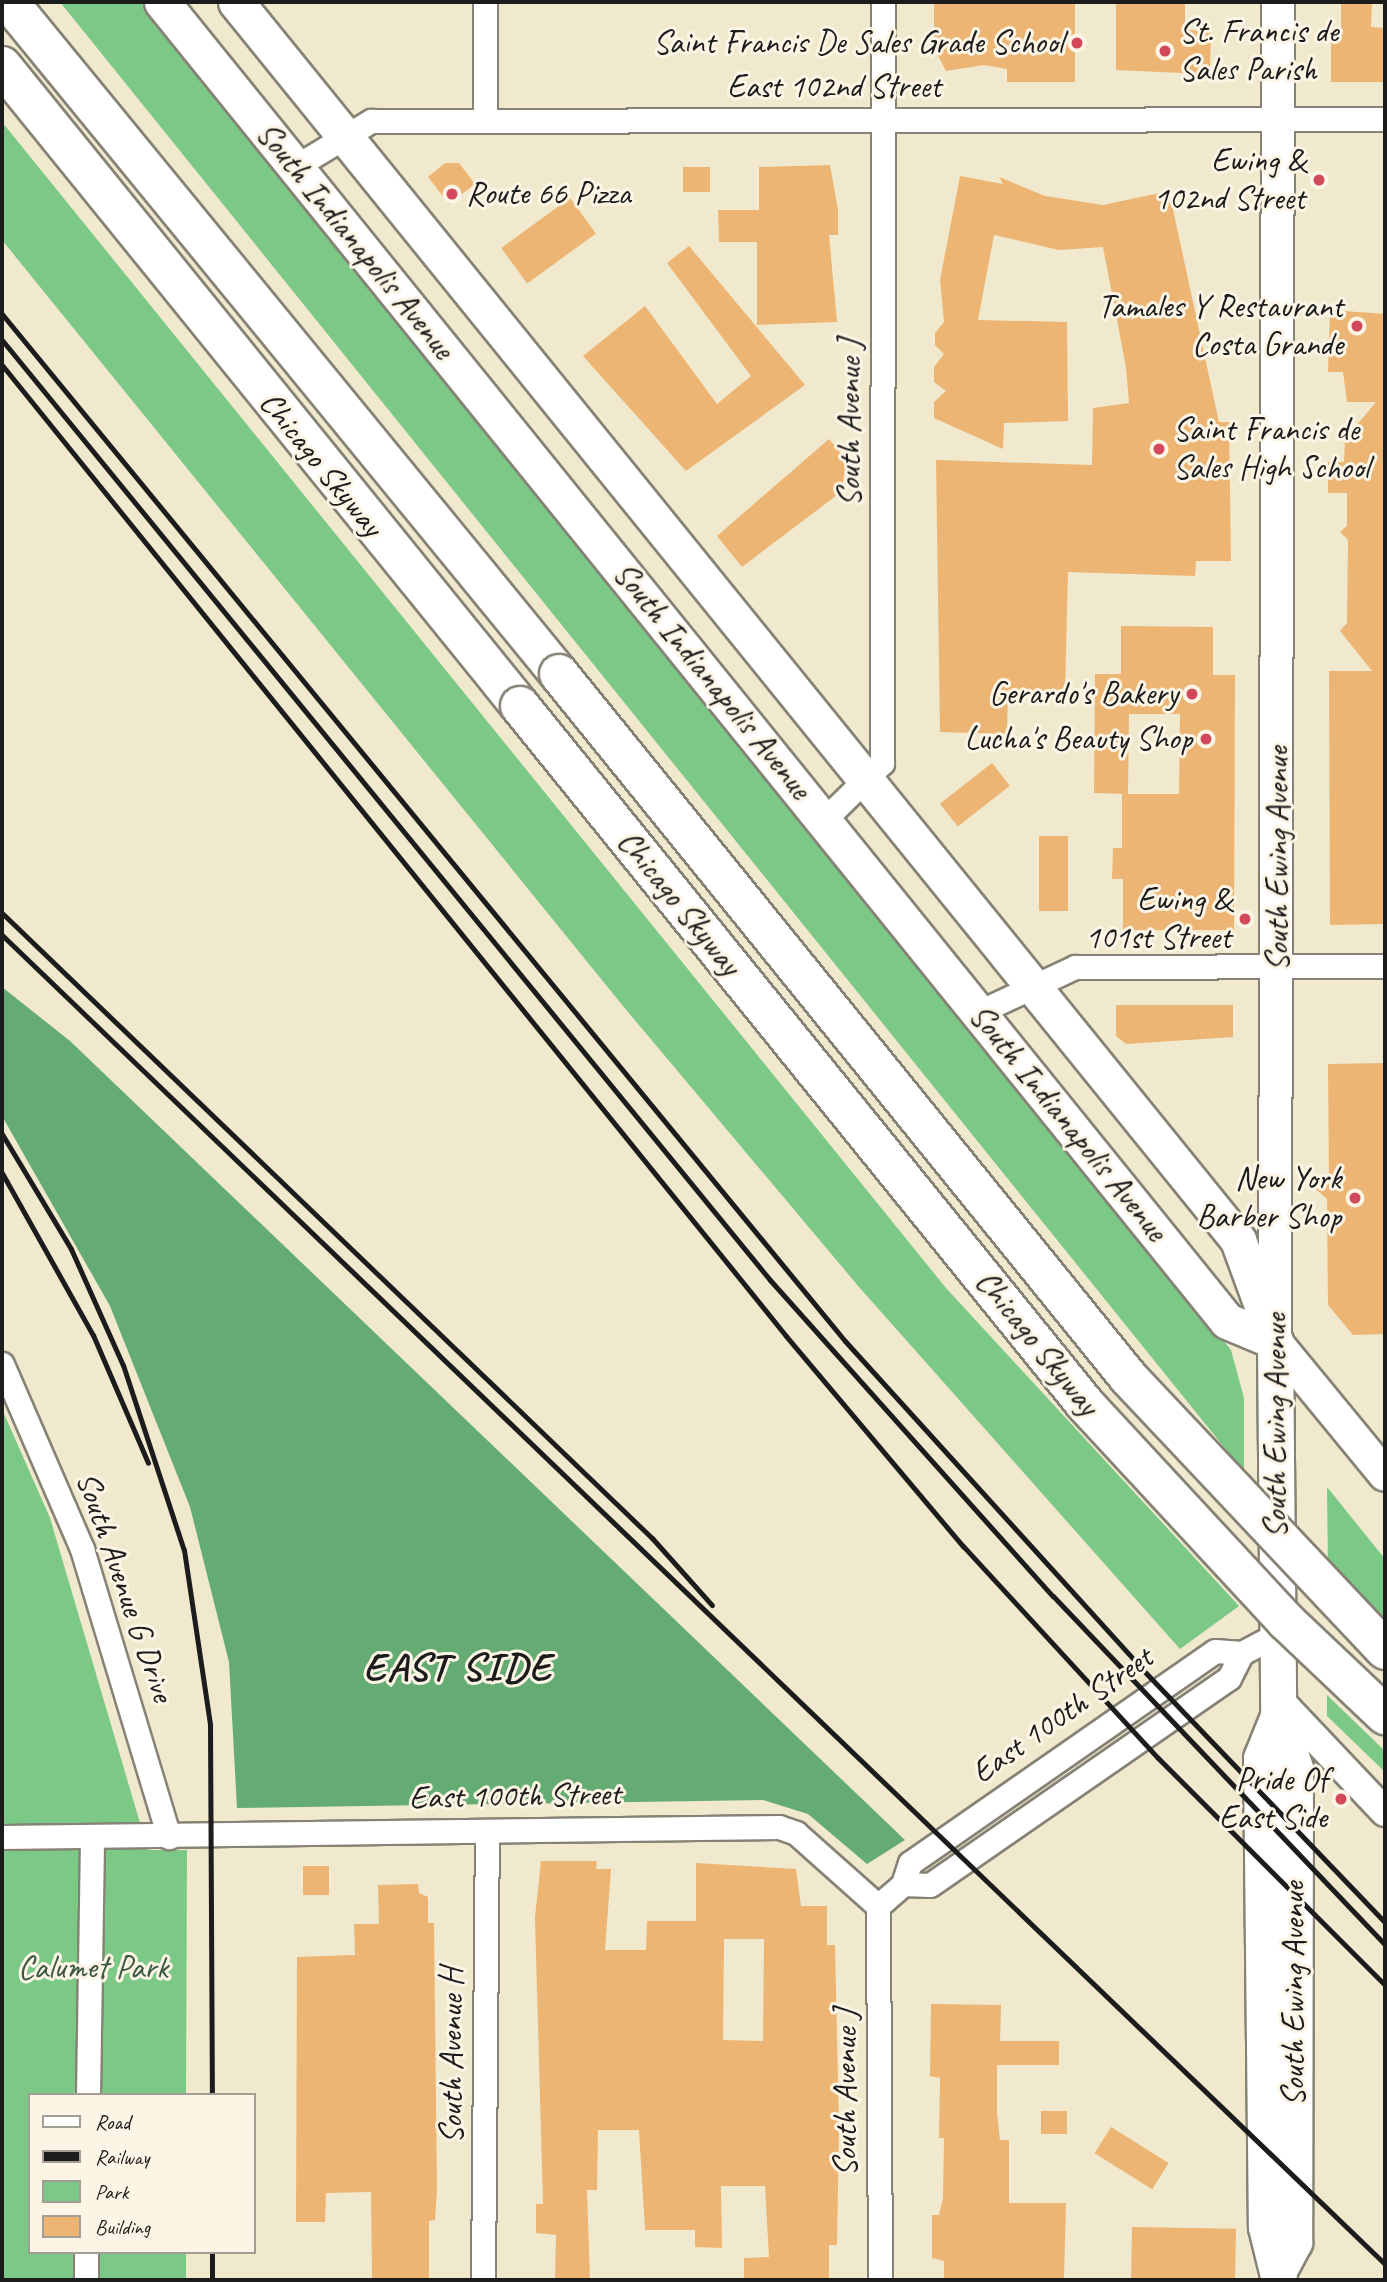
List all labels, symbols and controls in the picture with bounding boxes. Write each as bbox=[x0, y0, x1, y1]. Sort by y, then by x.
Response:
place label: St. Francis de Sales Parish bbox=[1179, 12, 1338, 90]
place label: Saint Francis De Sales Grade School bbox=[651, 23, 1063, 63]
marker: Saint Francis De Sales Grade School bbox=[1069, 35, 1085, 51]
marker: St. Francis de Sales Parish bbox=[1157, 43, 1173, 59]
street label: East 102nd Street bbox=[727, 67, 941, 107]
street label: South Indianapolis Avenue bbox=[247, 115, 463, 367]
place label: Ewing & 102nd Street bbox=[1153, 141, 1305, 219]
marker: Ewing & 102nd Street bbox=[1311, 172, 1327, 188]
place label: Route 66 Pizza bbox=[466, 174, 630, 214]
marker: Route 66 Pizza bbox=[444, 186, 460, 202]
place label: Tamales Y Restaurant Costa Grande bbox=[1097, 287, 1343, 365]
marker: Tamales Y Restaurant Costa Grande bbox=[1349, 318, 1365, 334]
street label: South Avenue J bbox=[830, 339, 870, 507]
street label: Chicago Skyway bbox=[251, 384, 391, 544]
place label: Saint Francis de Sales High School bbox=[1173, 410, 1369, 488]
marker: Saint Francis de Sales High School bbox=[1151, 441, 1167, 457]
street label: South Indianapolis Avenue bbox=[604, 555, 820, 807]
place label: Gerardo's Bakery bbox=[989, 674, 1178, 714]
marker: Gerardo's Bakery bbox=[1184, 686, 1200, 702]
place label: Lucha's Beauty Shop bbox=[964, 719, 1192, 759]
marker: Lucha's Beauty Shop bbox=[1198, 731, 1214, 747]
street label: South Ewing Avenue bbox=[1258, 747, 1298, 971]
street label: Chicago Skyway bbox=[609, 823, 749, 983]
place label: Ewing & 101st Street bbox=[1084, 880, 1231, 958]
marker: Ewing & 101st Street bbox=[1237, 911, 1253, 927]
street label: South Indianapolis Avenue bbox=[960, 997, 1176, 1249]
place label: New York Barber Shop bbox=[1196, 1159, 1341, 1237]
marker: New York Barber Shop bbox=[1347, 1190, 1363, 1206]
street label: Chicago Skyway bbox=[967, 1263, 1107, 1423]
street label: South Ewing Avenue bbox=[1256, 1314, 1296, 1538]
street label: South Avenue G Drive bbox=[67, 1467, 183, 1707]
street label: East 100th Street bbox=[964, 1638, 1160, 1792]
district label: EAST SIDE bbox=[365, 1643, 551, 1691]
place label: Pride Of East Side bbox=[1218, 1760, 1327, 1838]
street label: East 100th Street bbox=[408, 1774, 622, 1818]
marker: Pride Of East Side bbox=[1333, 1791, 1349, 1807]
street label: South Ewing Avenue bbox=[1274, 1882, 1314, 2106]
park label: Calumet Park bbox=[18, 1948, 168, 1988]
street label: South Avenue H bbox=[432, 1968, 472, 2144]
street label: South Avenue J bbox=[826, 2009, 866, 2177]
legend bbox=[28, 2093, 256, 2254]
text: Road bbox=[95, 2109, 130, 2135]
text: Railway bbox=[95, 2144, 149, 2170]
text: Park bbox=[95, 2179, 128, 2205]
text: Building bbox=[95, 2214, 150, 2240]

